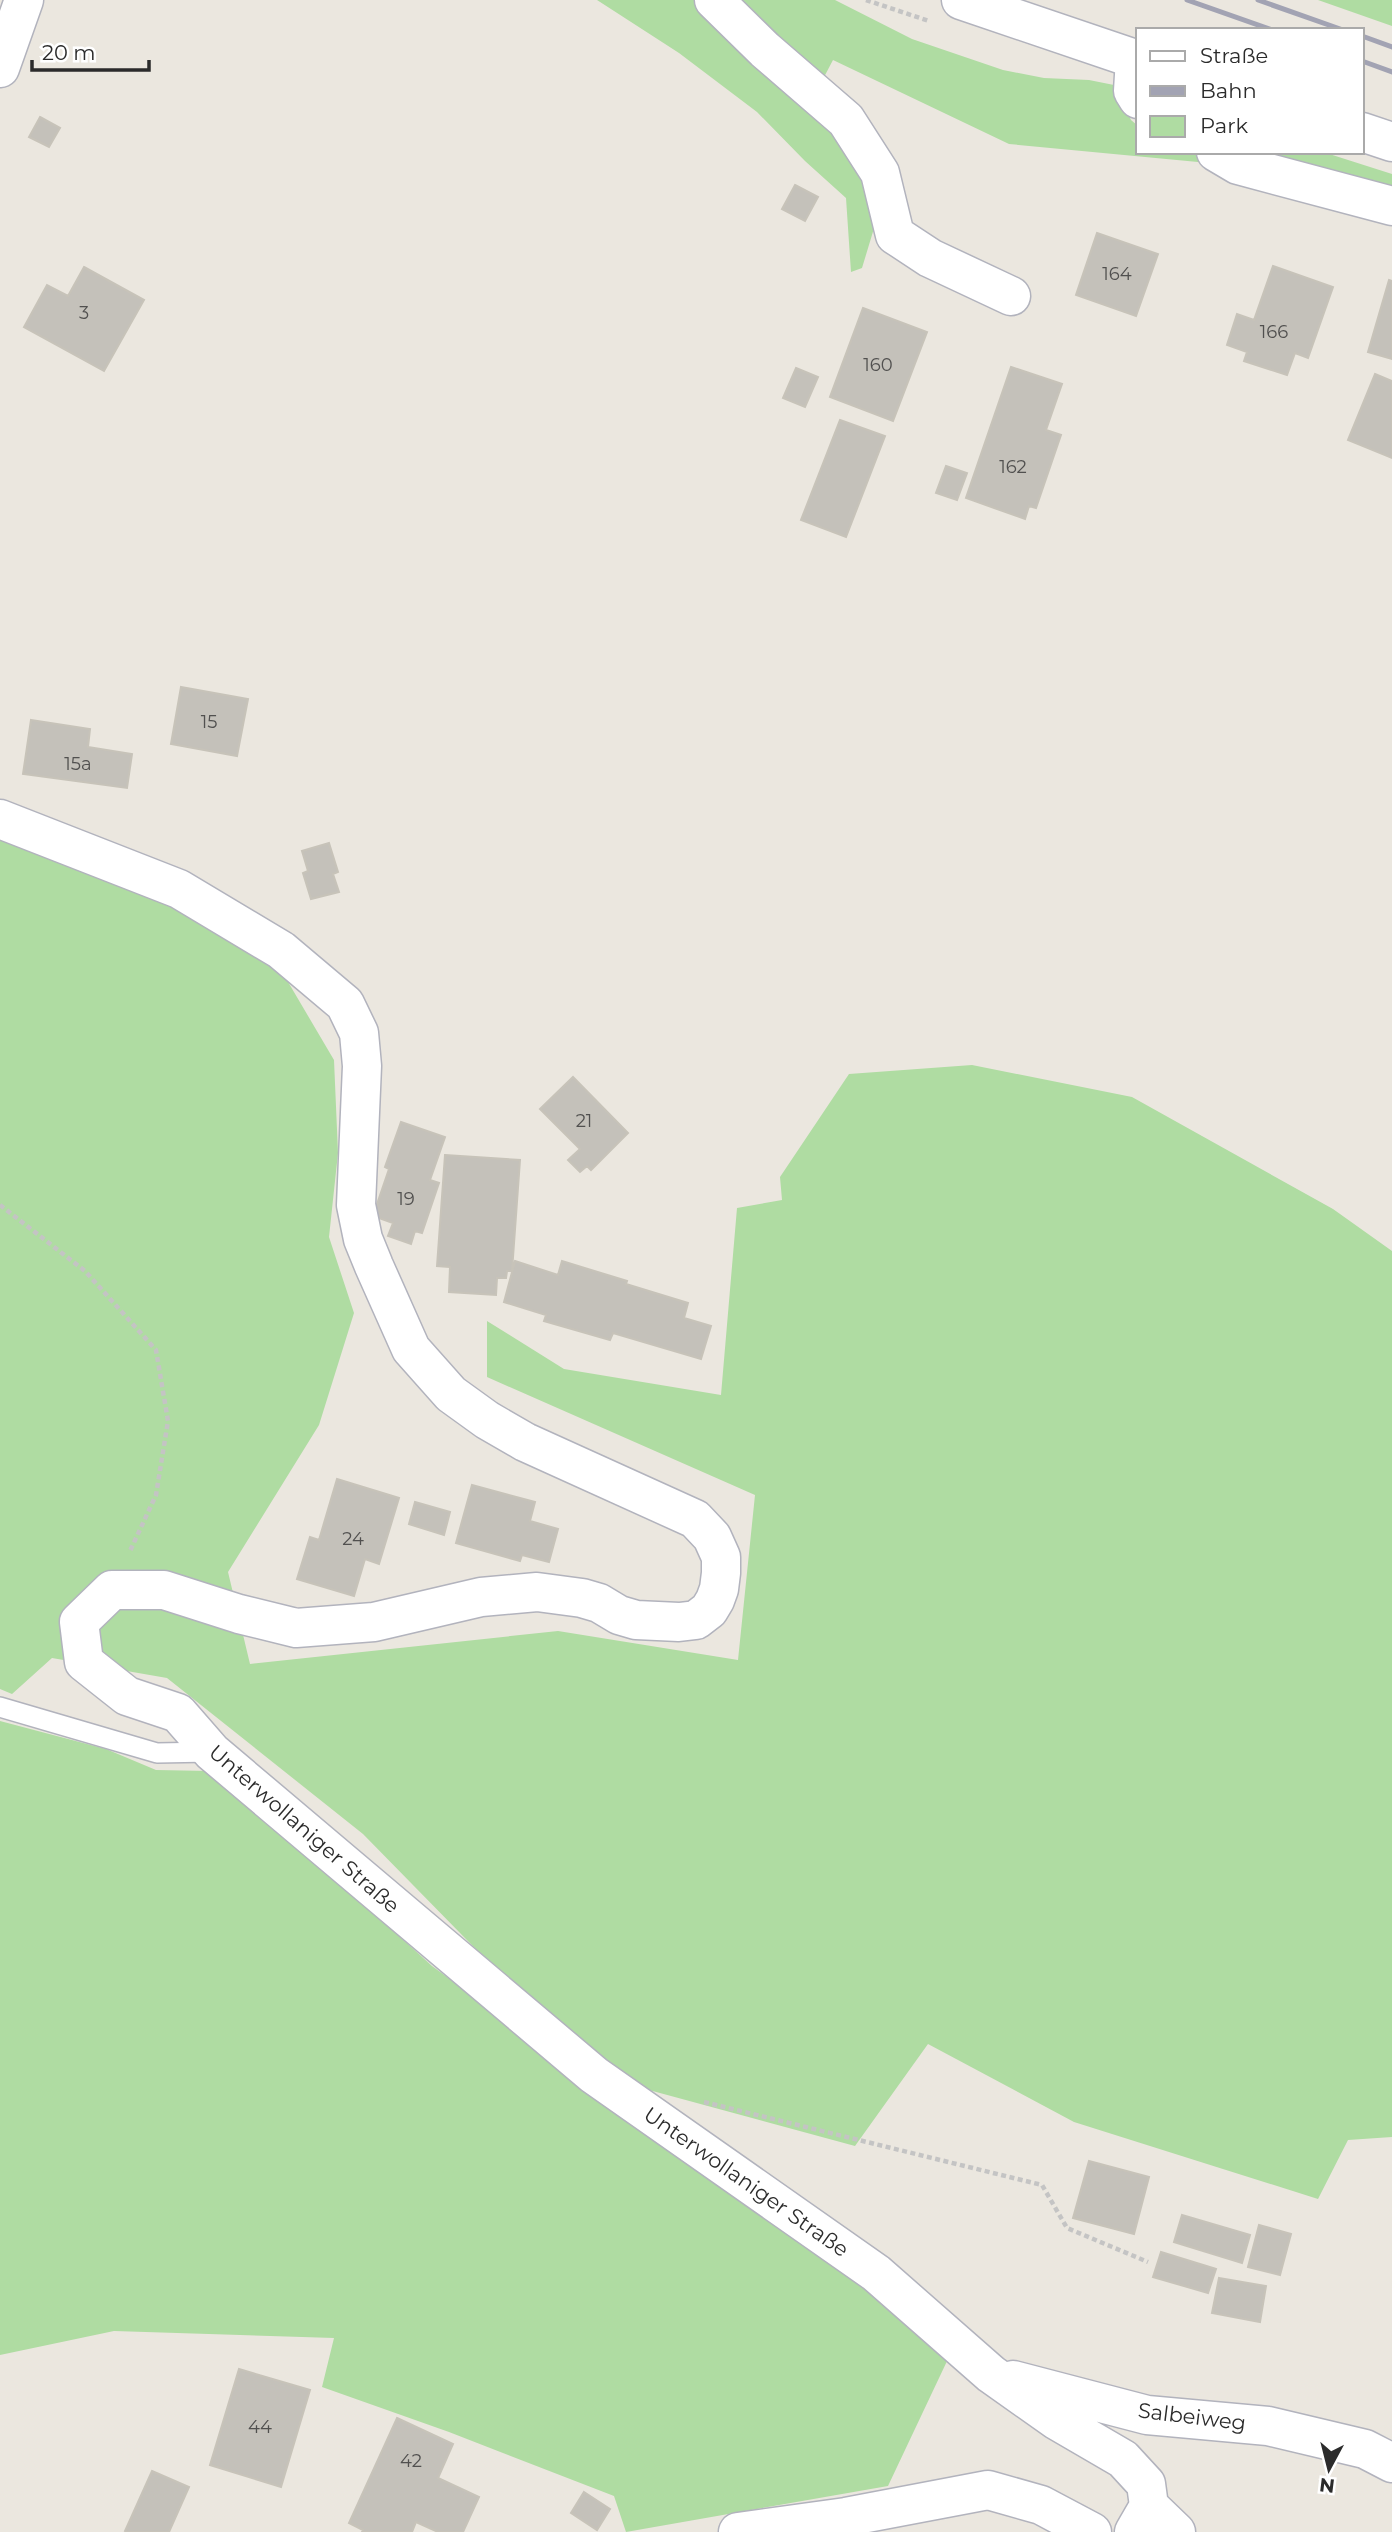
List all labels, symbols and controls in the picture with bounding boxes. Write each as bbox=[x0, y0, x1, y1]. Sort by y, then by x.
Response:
scale bar bbox=[32, 28, 149, 72]
legend bbox=[1136, 28, 1364, 154]
text: 20 m bbox=[42, 40, 96, 65]
text: Straße bbox=[1200, 43, 1268, 68]
text: Bahn bbox=[1200, 78, 1257, 103]
text: Park bbox=[1200, 113, 1248, 138]
house number: 164 bbox=[1102, 263, 1132, 285]
house number: 3 bbox=[79, 302, 89, 324]
house number: 166 bbox=[1260, 321, 1288, 343]
house number: 160 bbox=[863, 354, 893, 376]
house number: 162 bbox=[999, 456, 1027, 478]
house number: 15 bbox=[201, 711, 217, 733]
house number: 15a bbox=[64, 753, 92, 775]
house number: 21 bbox=[576, 1110, 592, 1132]
house number: 19 bbox=[397, 1188, 415, 1210]
house number: 24 bbox=[342, 1528, 364, 1550]
street label: Unterwollaniger Straße bbox=[204, 1739, 405, 1918]
street label: Unterwollaniger Straße bbox=[639, 2101, 854, 2262]
street label: Salbeiweg bbox=[1137, 2397, 1248, 2436]
house number: 44 bbox=[248, 2416, 272, 2438]
north arrow bbox=[1294, 2434, 1364, 2504]
house number: 42 bbox=[400, 2450, 422, 2472]
text: N bbox=[1318, 2473, 1336, 2498]

